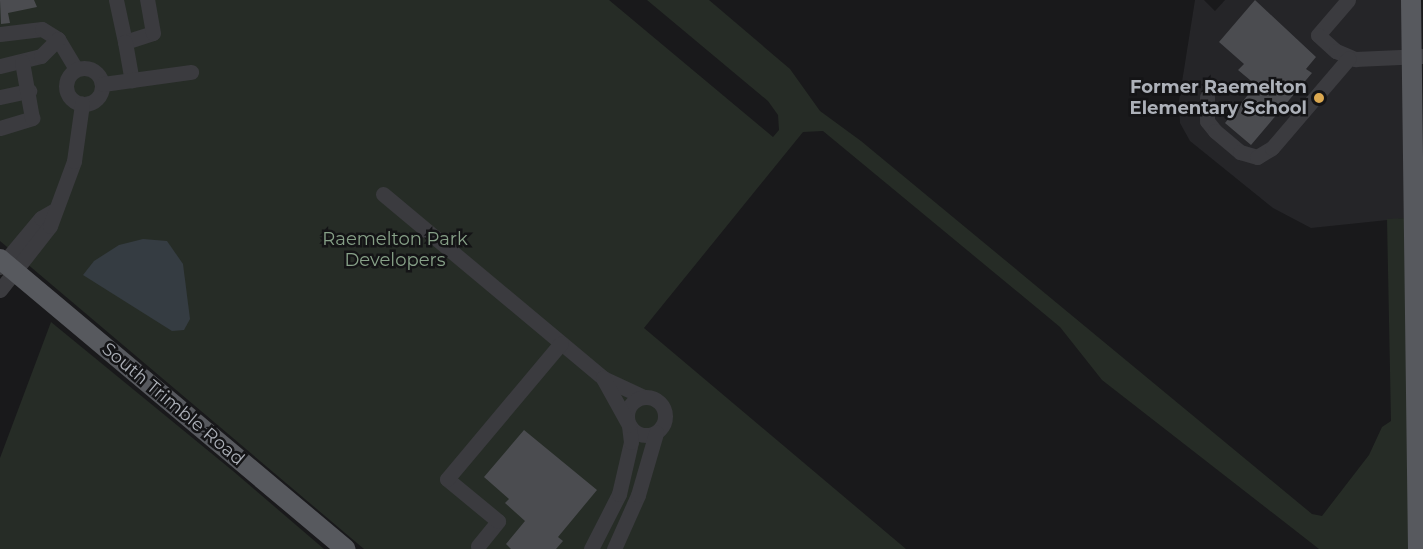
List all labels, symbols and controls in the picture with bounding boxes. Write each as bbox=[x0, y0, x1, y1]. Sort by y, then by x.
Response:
place label: Former Raemelton Elementary School bbox=[1130, 77, 1307, 119]
marker: Former Raemelton Elementary School bbox=[1312, 91, 1326, 105]
park label: Raemelton Park Developers bbox=[322, 229, 468, 272]
street label: South Trimble Road bbox=[97, 338, 249, 470]

